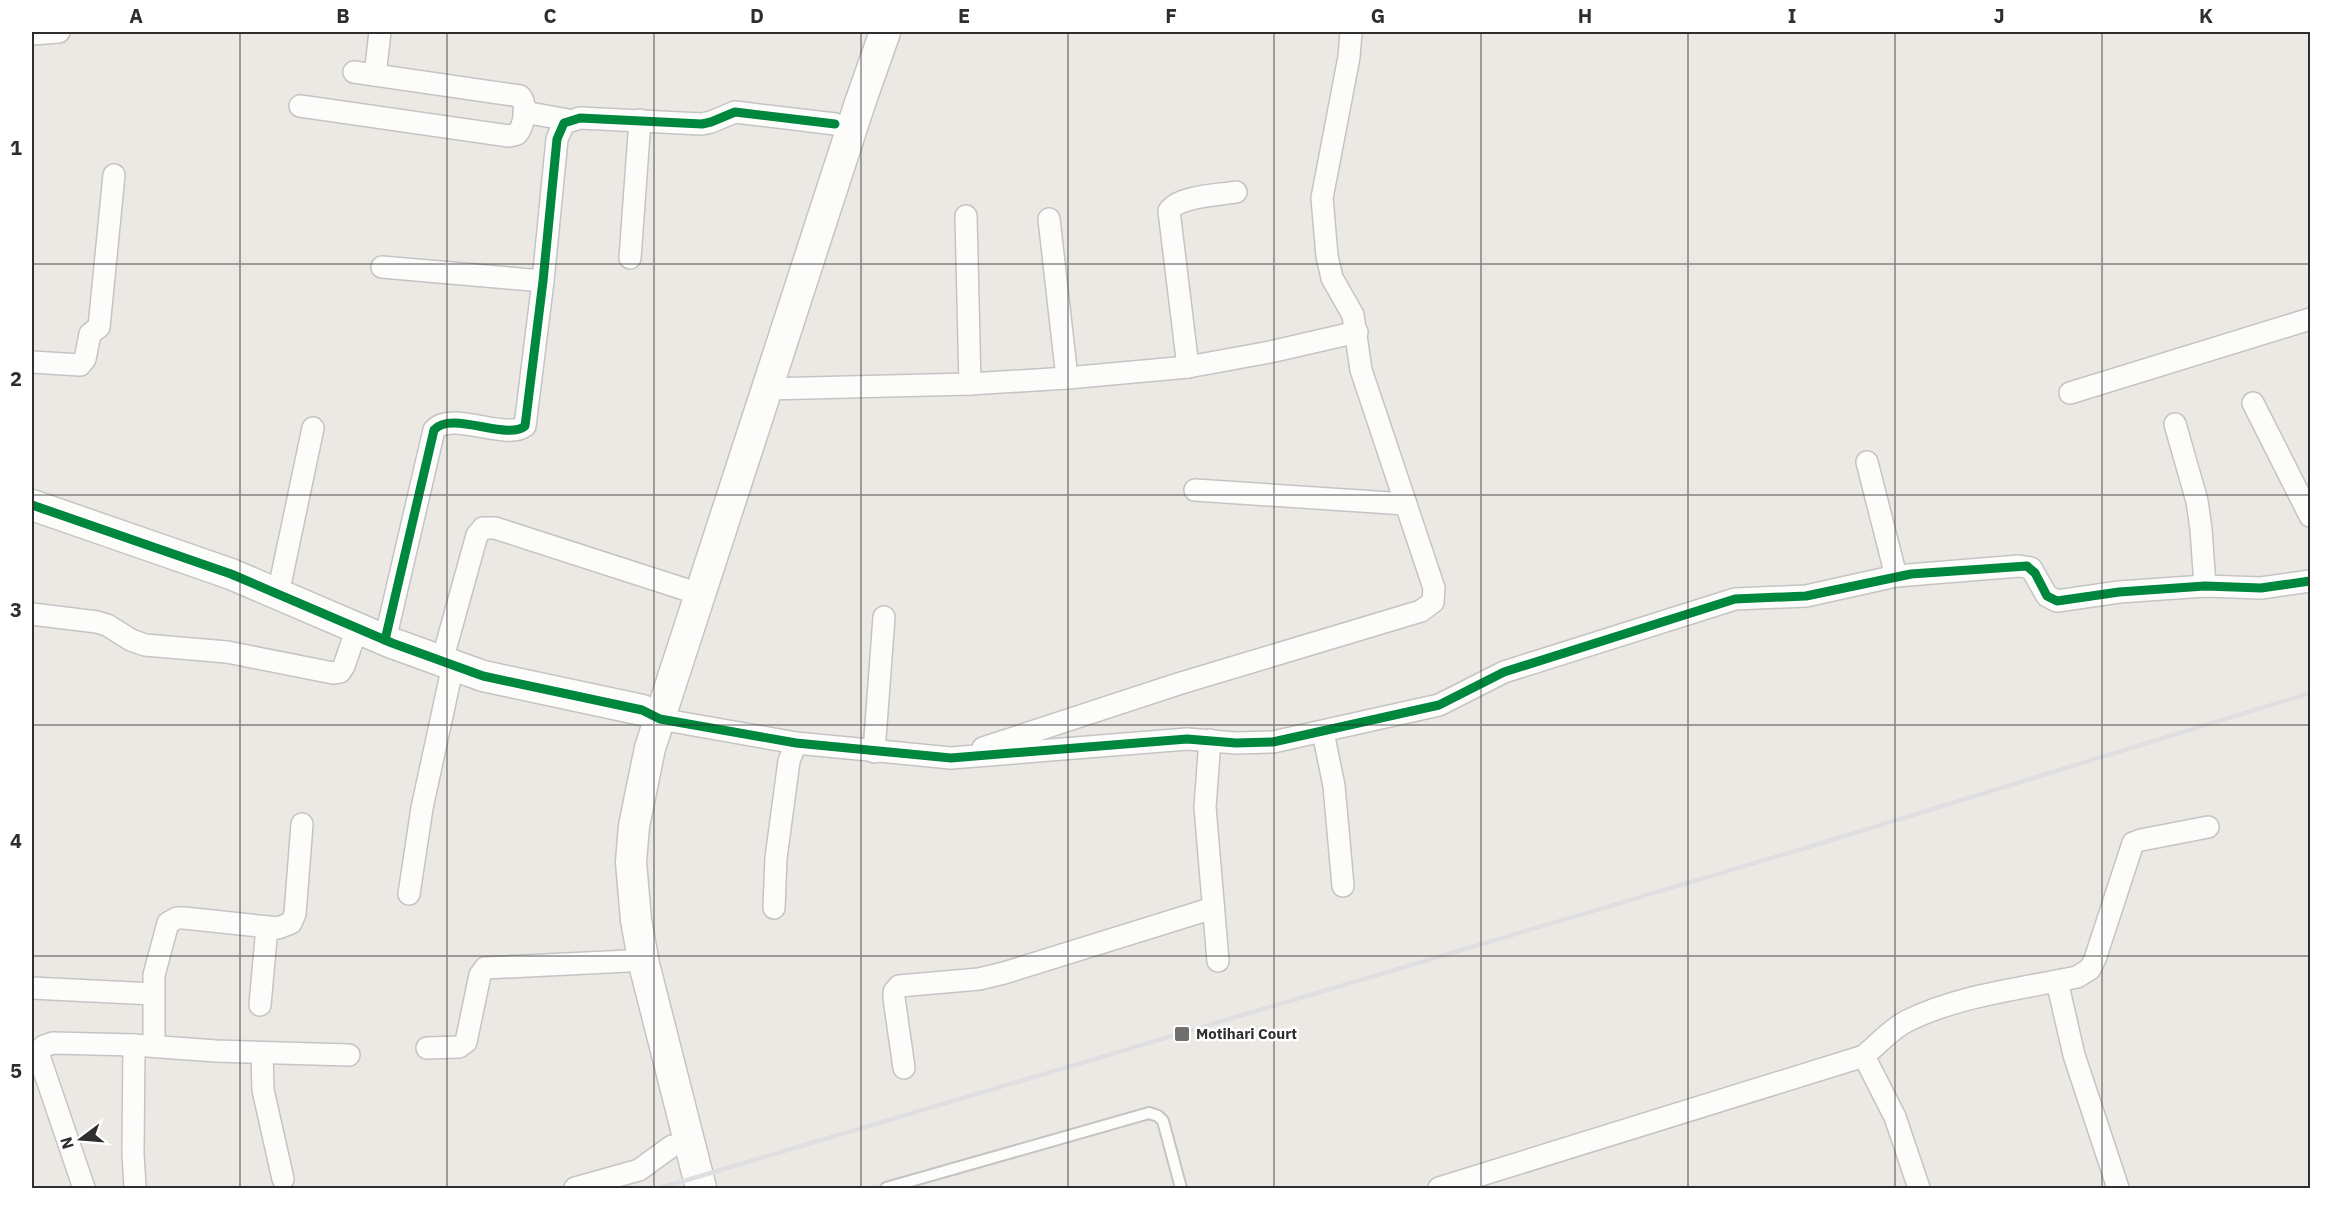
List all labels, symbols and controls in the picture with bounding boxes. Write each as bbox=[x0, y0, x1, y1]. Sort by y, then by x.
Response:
text: A bbox=[129, 2, 143, 29]
text: B bbox=[336, 2, 350, 29]
text: C bbox=[543, 2, 557, 29]
text: D bbox=[750, 2, 764, 29]
text: E bbox=[958, 2, 970, 29]
text: F bbox=[1165, 2, 1177, 29]
text: G bbox=[1371, 2, 1385, 29]
text: H bbox=[1578, 2, 1592, 29]
text: I bbox=[1788, 2, 1796, 29]
text: J bbox=[1993, 2, 2005, 29]
text: K bbox=[2199, 2, 2213, 29]
text: 1 bbox=[10, 134, 22, 161]
text: 2 bbox=[10, 365, 22, 392]
text: 3 bbox=[10, 596, 22, 623]
text: 4 bbox=[10, 827, 22, 854]
place label: Motihari Court bbox=[1196, 1024, 1297, 1043]
marker: Motihari Court bbox=[1173, 1025, 1191, 1043]
text: 5 bbox=[10, 1057, 22, 1084]
north arrow bbox=[51, 1109, 111, 1169]
text: N bbox=[55, 1135, 78, 1151]

